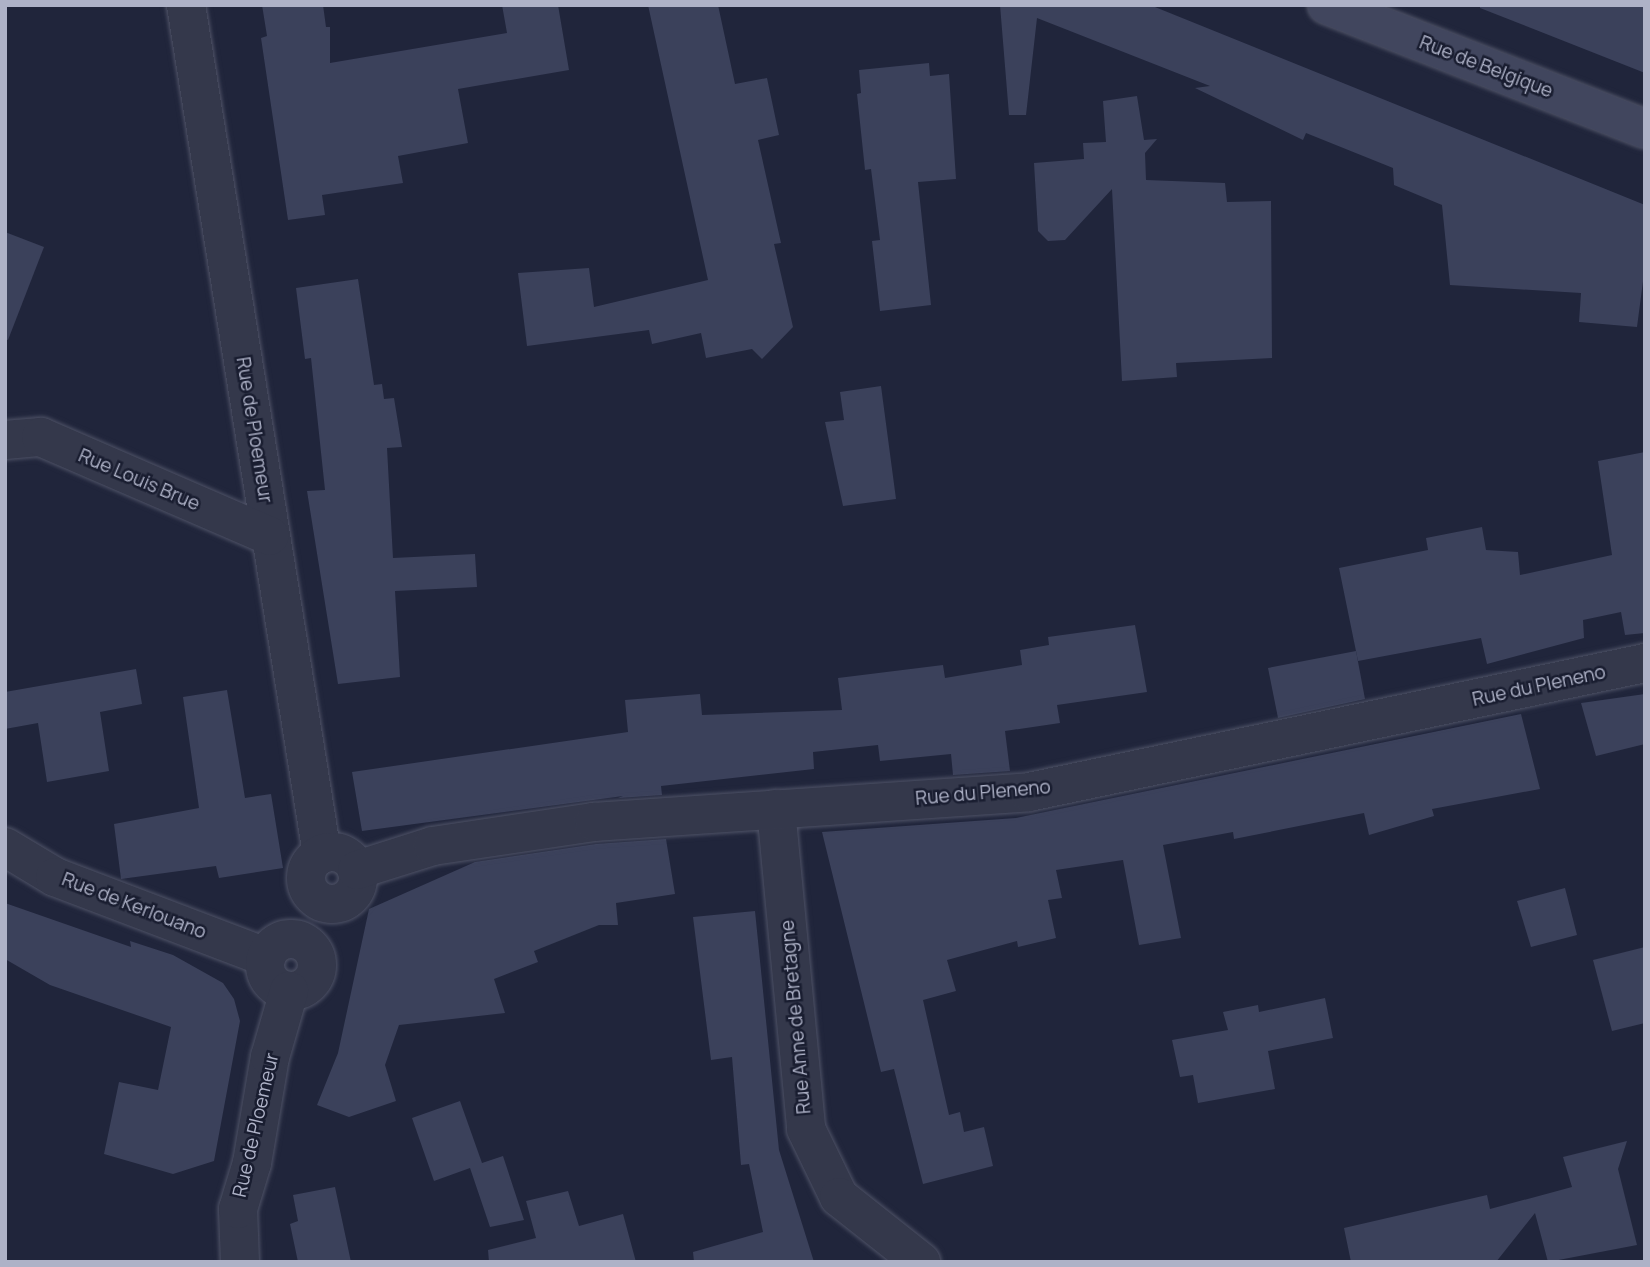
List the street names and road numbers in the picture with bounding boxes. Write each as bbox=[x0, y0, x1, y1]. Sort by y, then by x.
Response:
street label: Rue de Belgique bbox=[1416, 31, 1556, 103]
street label: Rue de Ploemeur bbox=[231, 355, 277, 505]
street label: Rue Louis Brue bbox=[75, 444, 203, 516]
street label: Rue du Pleneno bbox=[1470, 661, 1608, 711]
street label: Rue du Pleneno bbox=[914, 776, 1052, 810]
street label: Rue de Kerlouano bbox=[59, 868, 209, 944]
street label: Rue Anne de Bretagne bbox=[776, 919, 816, 1115]
street label: Rue de Ploemeur bbox=[228, 1051, 284, 1199]

